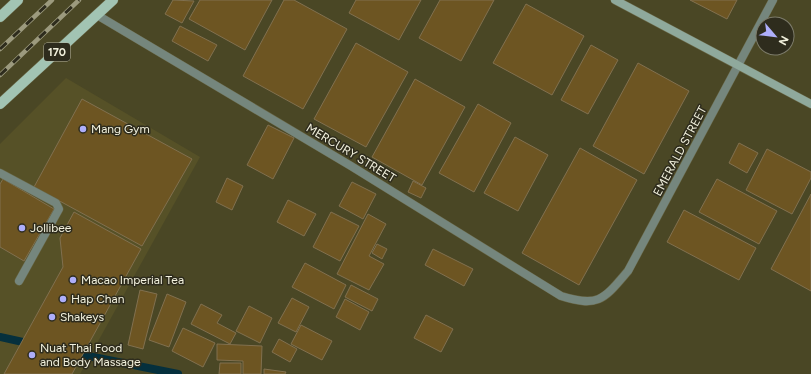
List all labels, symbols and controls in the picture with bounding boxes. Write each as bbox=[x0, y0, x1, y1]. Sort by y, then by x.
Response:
north arrow bbox=[755, 16, 795, 56]
text: N bbox=[776, 34, 791, 47]
road number: 170 bbox=[44, 43, 70, 61]
street label: EMERALD STREET bbox=[650, 103, 710, 198]
street label: MERCURY STREET bbox=[304, 121, 399, 185]
place label: Mang Gym bbox=[91, 122, 150, 136]
marker: Mang Gym bbox=[78, 124, 88, 134]
place label: Jollibee bbox=[30, 221, 72, 235]
marker: Jollibee bbox=[17, 223, 27, 233]
place label: Macao Imperial Tea bbox=[81, 273, 184, 287]
marker: Macao Imperial Tea bbox=[68, 275, 78, 285]
place label: Hap Chan bbox=[71, 292, 125, 306]
marker: Hap Chan bbox=[58, 294, 68, 304]
place label: Shakeys bbox=[60, 310, 105, 324]
marker: Shakeys bbox=[47, 312, 57, 322]
place label: Nuat Thai Food and Body Massage bbox=[40, 341, 141, 369]
marker: Nuat Thai Food and Body Massage bbox=[27, 350, 37, 360]

